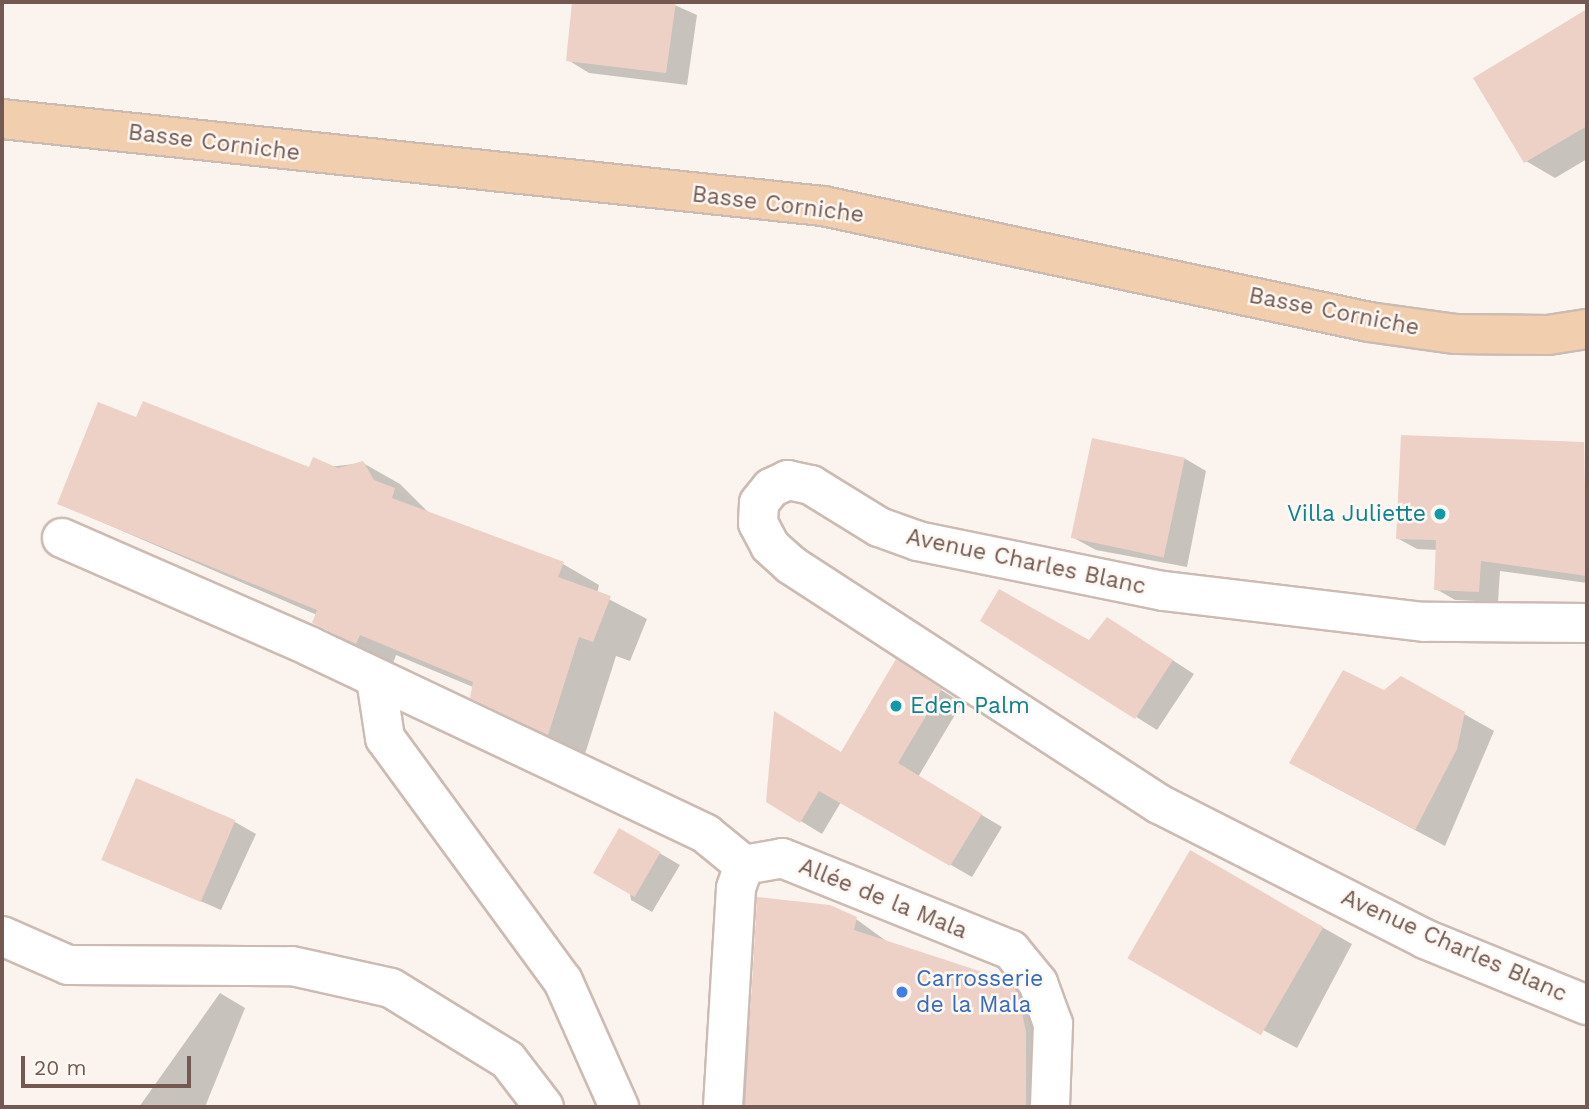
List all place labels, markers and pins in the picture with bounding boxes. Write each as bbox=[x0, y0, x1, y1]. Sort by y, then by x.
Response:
place label: Villa Juliette bbox=[1286, 500, 1426, 528]
marker: Villa Juliette bbox=[1432, 506, 1448, 522]
place label: Eden Palm bbox=[910, 692, 1030, 720]
marker: Eden Palm bbox=[888, 698, 904, 714]
place label: Carrosserie de la Mala bbox=[916, 965, 1043, 1019]
marker: Carrosserie de la Mala bbox=[894, 984, 910, 1000]

